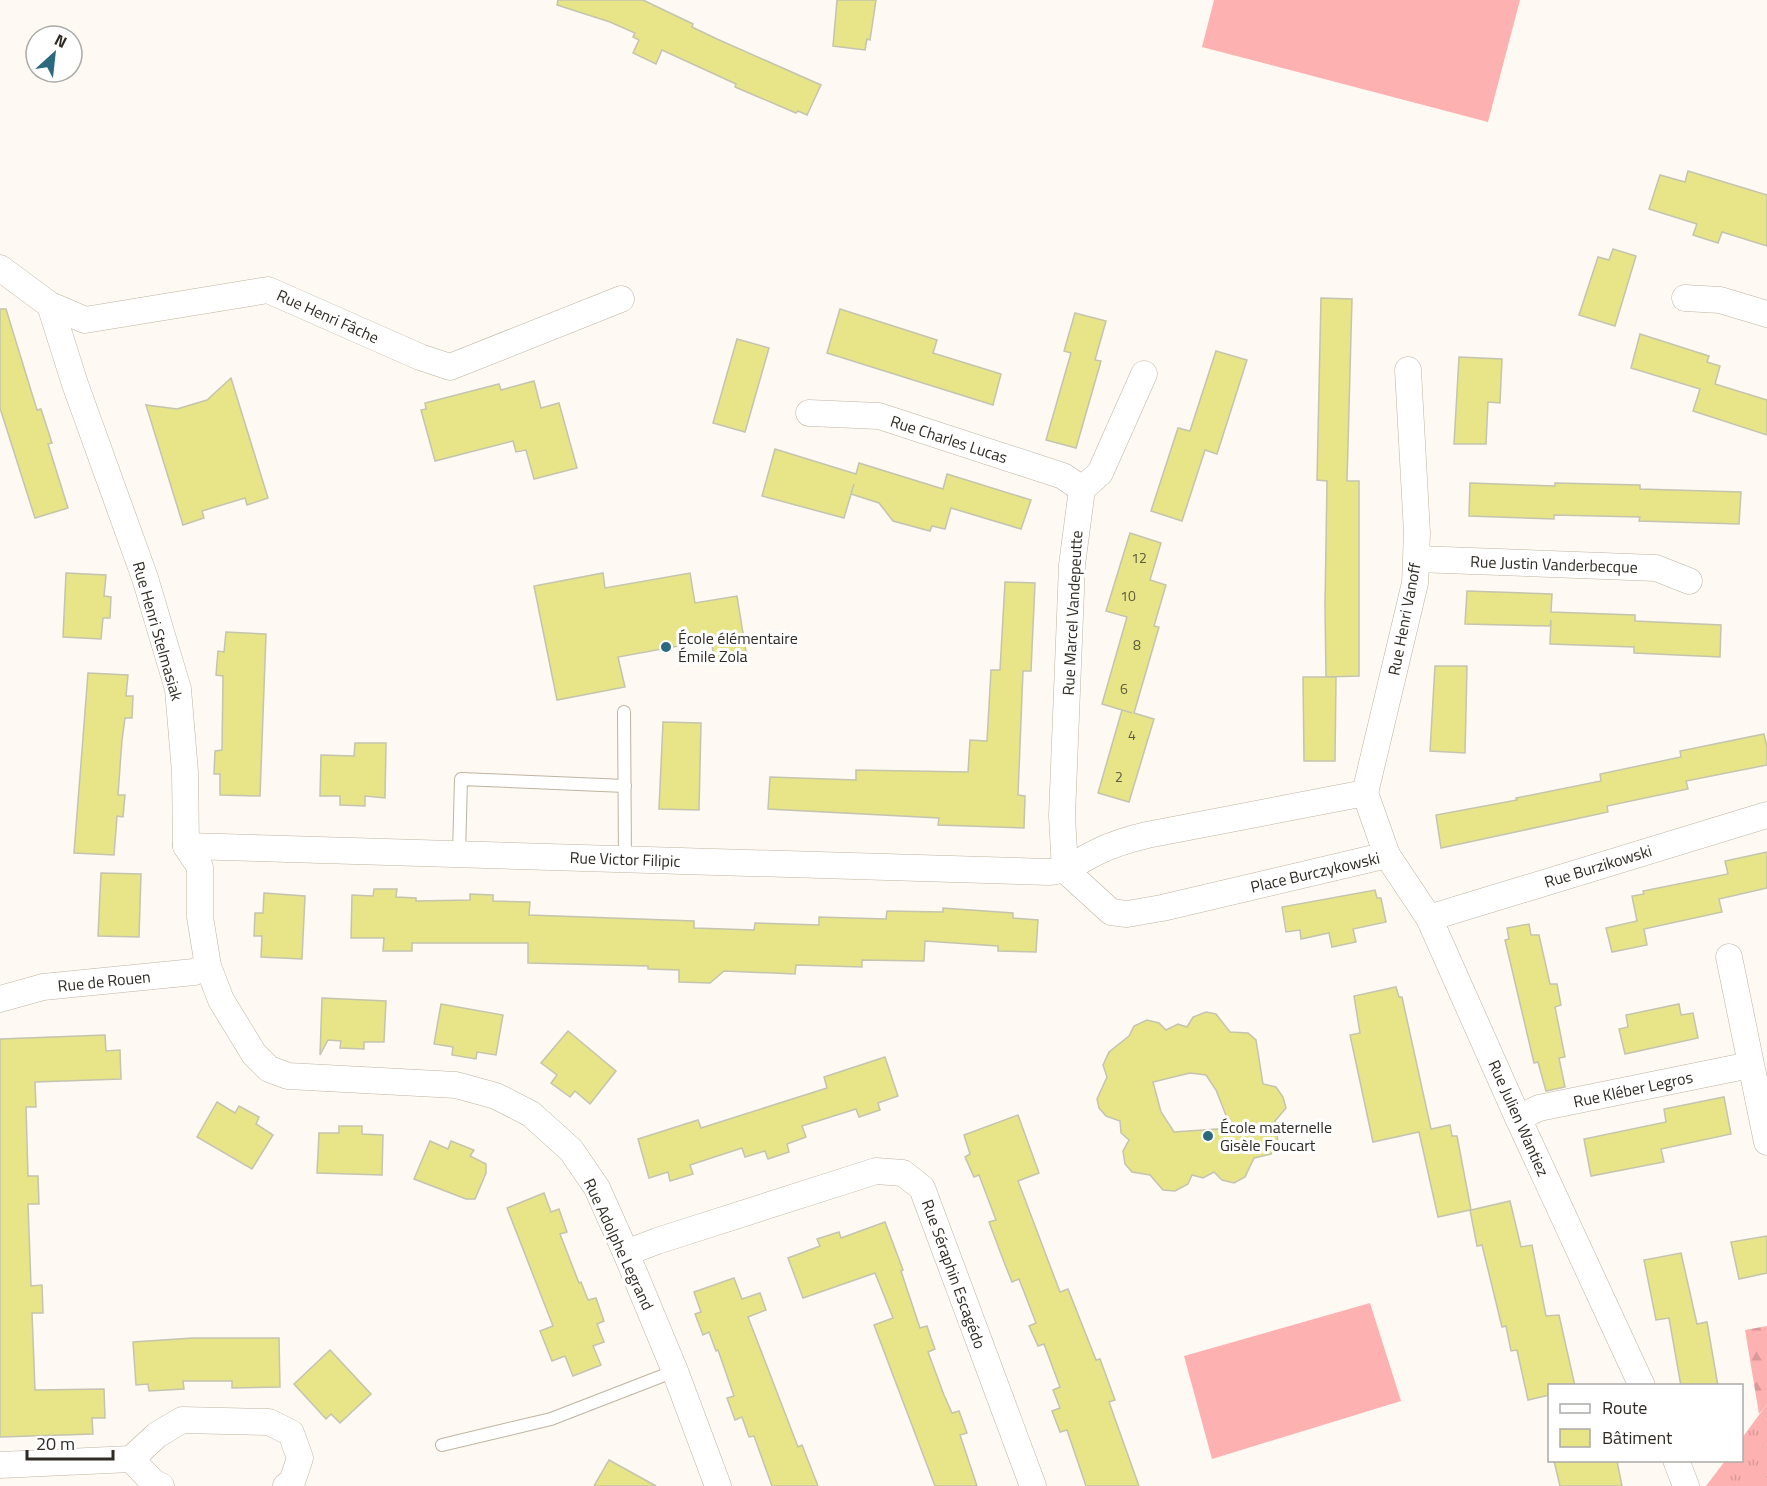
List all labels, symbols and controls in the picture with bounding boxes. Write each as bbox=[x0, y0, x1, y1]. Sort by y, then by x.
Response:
north arrow bbox=[24, 24, 84, 84]
text: N bbox=[50, 27, 71, 54]
street label: Rue Henri Fâche bbox=[273, 283, 383, 349]
street label: Rue Charles Lucas bbox=[887, 409, 1011, 469]
street label: Rue Marcel Vandepeutte bbox=[1056, 530, 1088, 696]
house number: 12 bbox=[1131, 547, 1147, 568]
street label: Rue Justin Vanderbecque bbox=[1470, 549, 1638, 579]
street label: Rue Henri Stelmasiak bbox=[127, 559, 189, 704]
street label: Rue Henri Vanoff bbox=[1381, 560, 1427, 677]
house number: 10 bbox=[1120, 585, 1136, 606]
place label: École élémentaire Émile Zola bbox=[678, 626, 798, 668]
house number: 8 bbox=[1133, 634, 1141, 655]
marker: École élémentaire Émile Zola bbox=[659, 640, 673, 654]
house number: 6 bbox=[1120, 678, 1128, 699]
house number: 4 bbox=[1128, 724, 1136, 745]
house number: 2 bbox=[1115, 766, 1123, 787]
street label: Rue Burzikowski bbox=[1541, 838, 1655, 894]
street label: Rue Victor Filipic bbox=[569, 845, 681, 873]
street label: Place Burczykowski bbox=[1248, 845, 1382, 899]
street label: Rue de Rouen bbox=[56, 964, 152, 998]
street label: Rue Julien Wantiez bbox=[1483, 1056, 1555, 1180]
street label: Rue Kléber Legros bbox=[1571, 1065, 1695, 1113]
place label: École maternelle Gisèle Foucart bbox=[1220, 1115, 1332, 1157]
marker: École maternelle Gisèle Foucart bbox=[1201, 1129, 1215, 1143]
street label: Rue Adolphe Legrand bbox=[578, 1174, 660, 1314]
street label: Rue Séraphin Escagédo bbox=[916, 1196, 992, 1352]
legend bbox=[1548, 1384, 1743, 1462]
text: Route bbox=[1602, 1394, 1647, 1421]
scale bar bbox=[27, 1423, 112, 1461]
text: Bâtiment bbox=[1602, 1424, 1673, 1451]
text: 20 m bbox=[36, 1430, 75, 1457]

